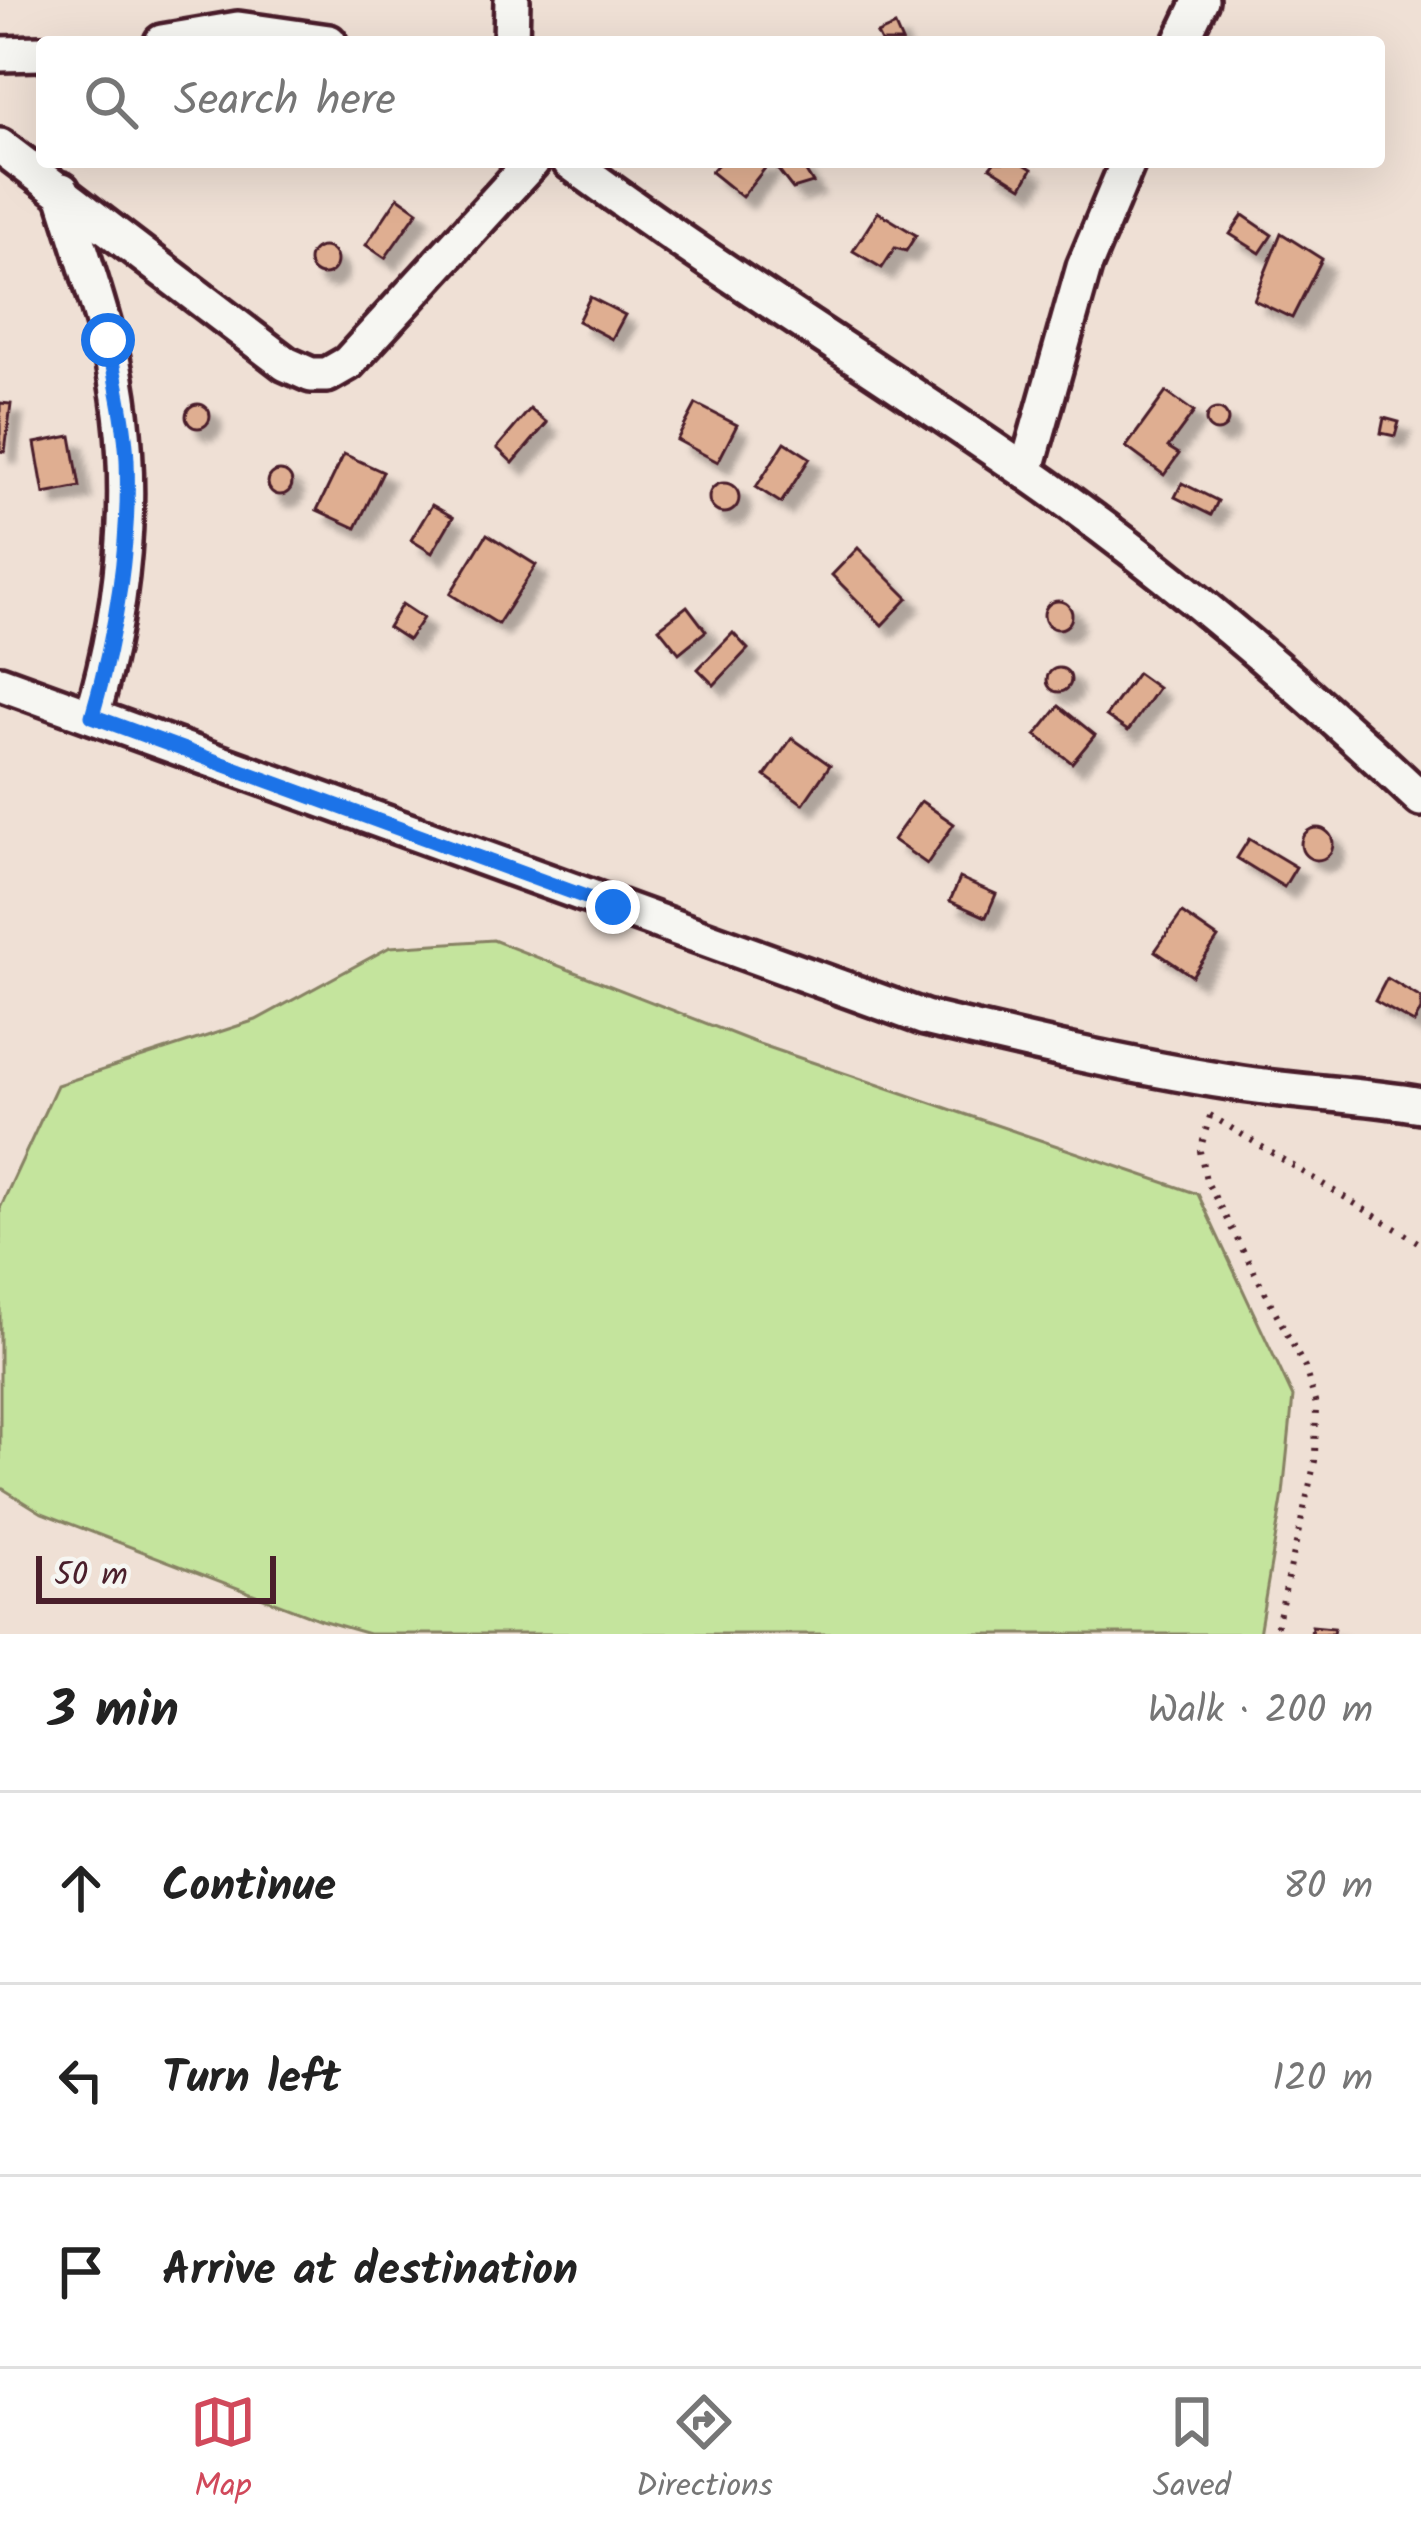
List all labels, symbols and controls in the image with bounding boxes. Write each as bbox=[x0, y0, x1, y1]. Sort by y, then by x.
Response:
search box bbox=[36, 36, 1385, 168]
text: Search here bbox=[174, 66, 396, 138]
icon: search bbox=[78, 69, 144, 135]
route start bbox=[81, 313, 135, 367]
route end bbox=[586, 880, 640, 934]
scale bar bbox=[36, 1550, 276, 1603]
text: 50 m bbox=[54, 1550, 128, 1603]
text: 3 min bbox=[48, 1672, 179, 1753]
text: Walk · 200 m bbox=[1148, 1681, 1373, 1743]
text: Continue bbox=[162, 1852, 336, 1924]
icon: ahead bbox=[48, 1855, 114, 1921]
text: 80 m bbox=[1283, 1857, 1373, 1919]
text: Turn left bbox=[162, 2044, 341, 2116]
icon: left bbox=[48, 2047, 114, 2113]
text: 120 m bbox=[1272, 2049, 1373, 2111]
text: Arrive at destination bbox=[162, 2236, 578, 2308]
icon: arrive bbox=[48, 2239, 114, 2305]
tab: Map bbox=[190, 2389, 256, 2514]
tab: Directions bbox=[636, 2389, 773, 2514]
tab: Saved bbox=[1153, 2389, 1231, 2514]

